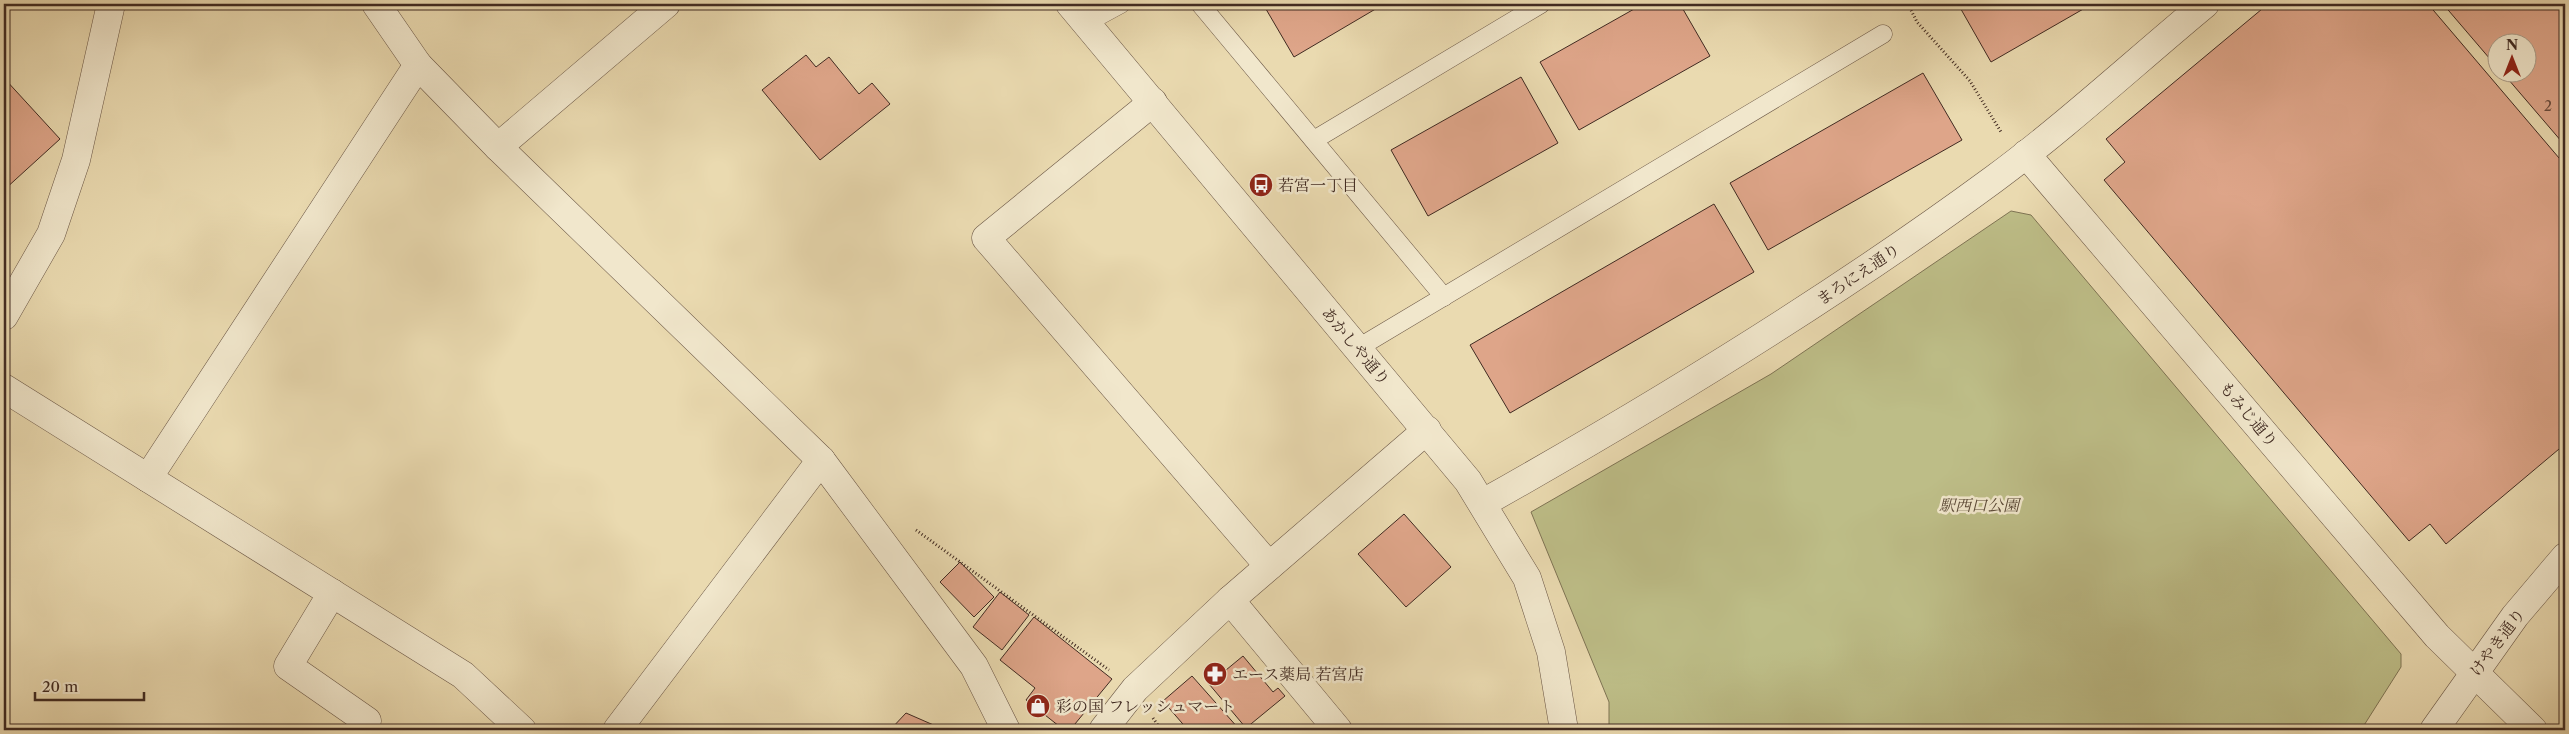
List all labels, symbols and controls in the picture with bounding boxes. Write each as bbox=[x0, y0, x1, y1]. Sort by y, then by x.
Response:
north arrow bbox=[2486, 32, 2536, 82]
text: N bbox=[2506, 36, 2518, 54]
house number: 2 bbox=[2544, 97, 2552, 115]
bus stop icon: 若宮一丁目 bbox=[1248, 172, 1274, 198]
place label: 若宮一丁目 bbox=[1278, 175, 1358, 195]
street label: まろにえ通り bbox=[1813, 239, 1903, 309]
street label: あかしや通り bbox=[1317, 303, 1395, 389]
street label: もみじ通り bbox=[2216, 377, 2282, 451]
park label: 駅西口公園 bbox=[1939, 495, 2022, 515]
street label: けやき通り bbox=[2465, 604, 2529, 680]
pharmacy icon: エース薬局 若宮店 bbox=[1202, 661, 1228, 687]
place label: エース薬局 若宮店 bbox=[1232, 664, 1363, 684]
scale bar bbox=[35, 669, 144, 701]
text: 20 m bbox=[42, 677, 78, 696]
shop icon: 彩の国 フレッシュマート bbox=[1025, 693, 1051, 719]
place label: 彩の国 フレッシュマート bbox=[1056, 696, 1235, 716]

